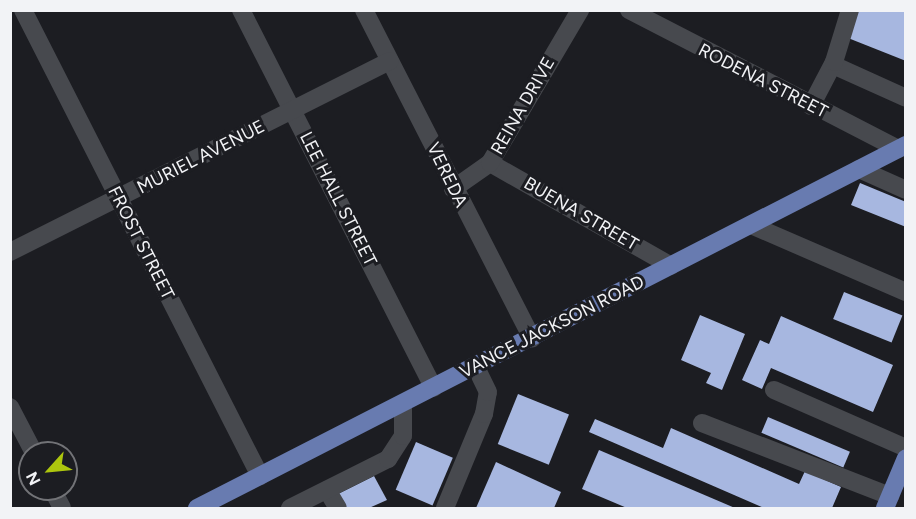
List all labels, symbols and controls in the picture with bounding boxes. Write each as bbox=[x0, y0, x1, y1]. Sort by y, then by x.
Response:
street label: RODENA STREET bbox=[695, 39, 831, 123]
street label: REINA DRIVE bbox=[486, 53, 560, 159]
street label: MURIEL AVENUE bbox=[134, 116, 268, 198]
street label: LEE HALL STREET bbox=[295, 128, 381, 270]
street label: VEREDA bbox=[422, 139, 472, 211]
street label: BUENA STREET bbox=[520, 173, 642, 255]
street label: FROST STREET bbox=[103, 183, 179, 303]
street label: VANCE JACKSON ROAD bbox=[456, 271, 648, 383]
north arrow bbox=[18, 441, 78, 501]
text: N bbox=[22, 469, 45, 488]

